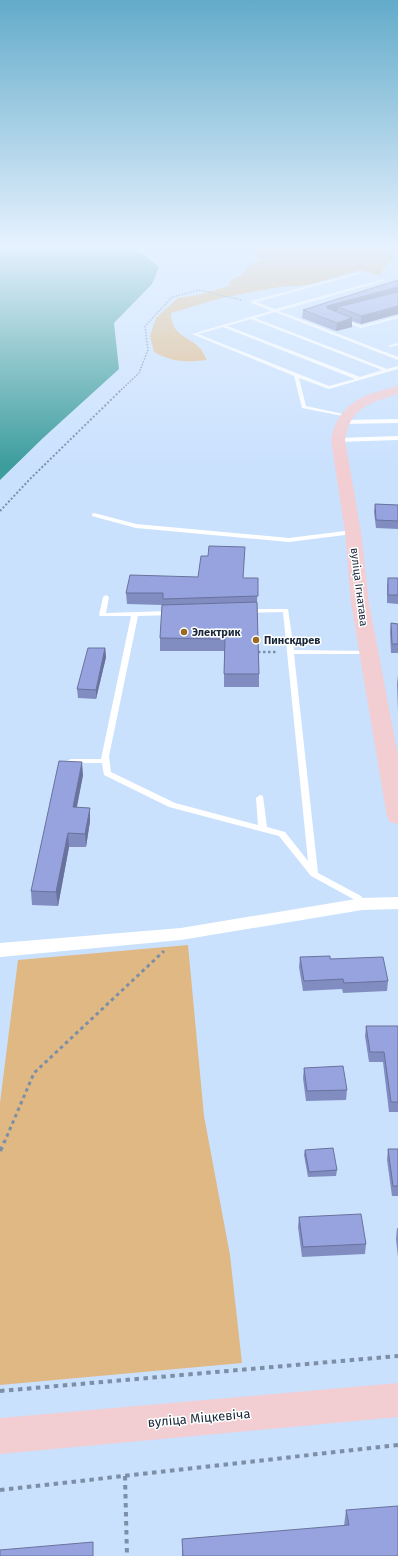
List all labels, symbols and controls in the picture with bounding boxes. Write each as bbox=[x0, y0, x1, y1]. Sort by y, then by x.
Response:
street label: вуліца Ігнатава bbox=[348, 547, 370, 627]
place label: Электрик bbox=[192, 626, 241, 639]
marker: Электрик bbox=[179, 627, 189, 637]
place label: Пинскдрев bbox=[264, 634, 320, 647]
marker: Пинскдрев bbox=[251, 635, 261, 645]
street label: вуліца Міцкевіча bbox=[147, 1406, 251, 1430]

